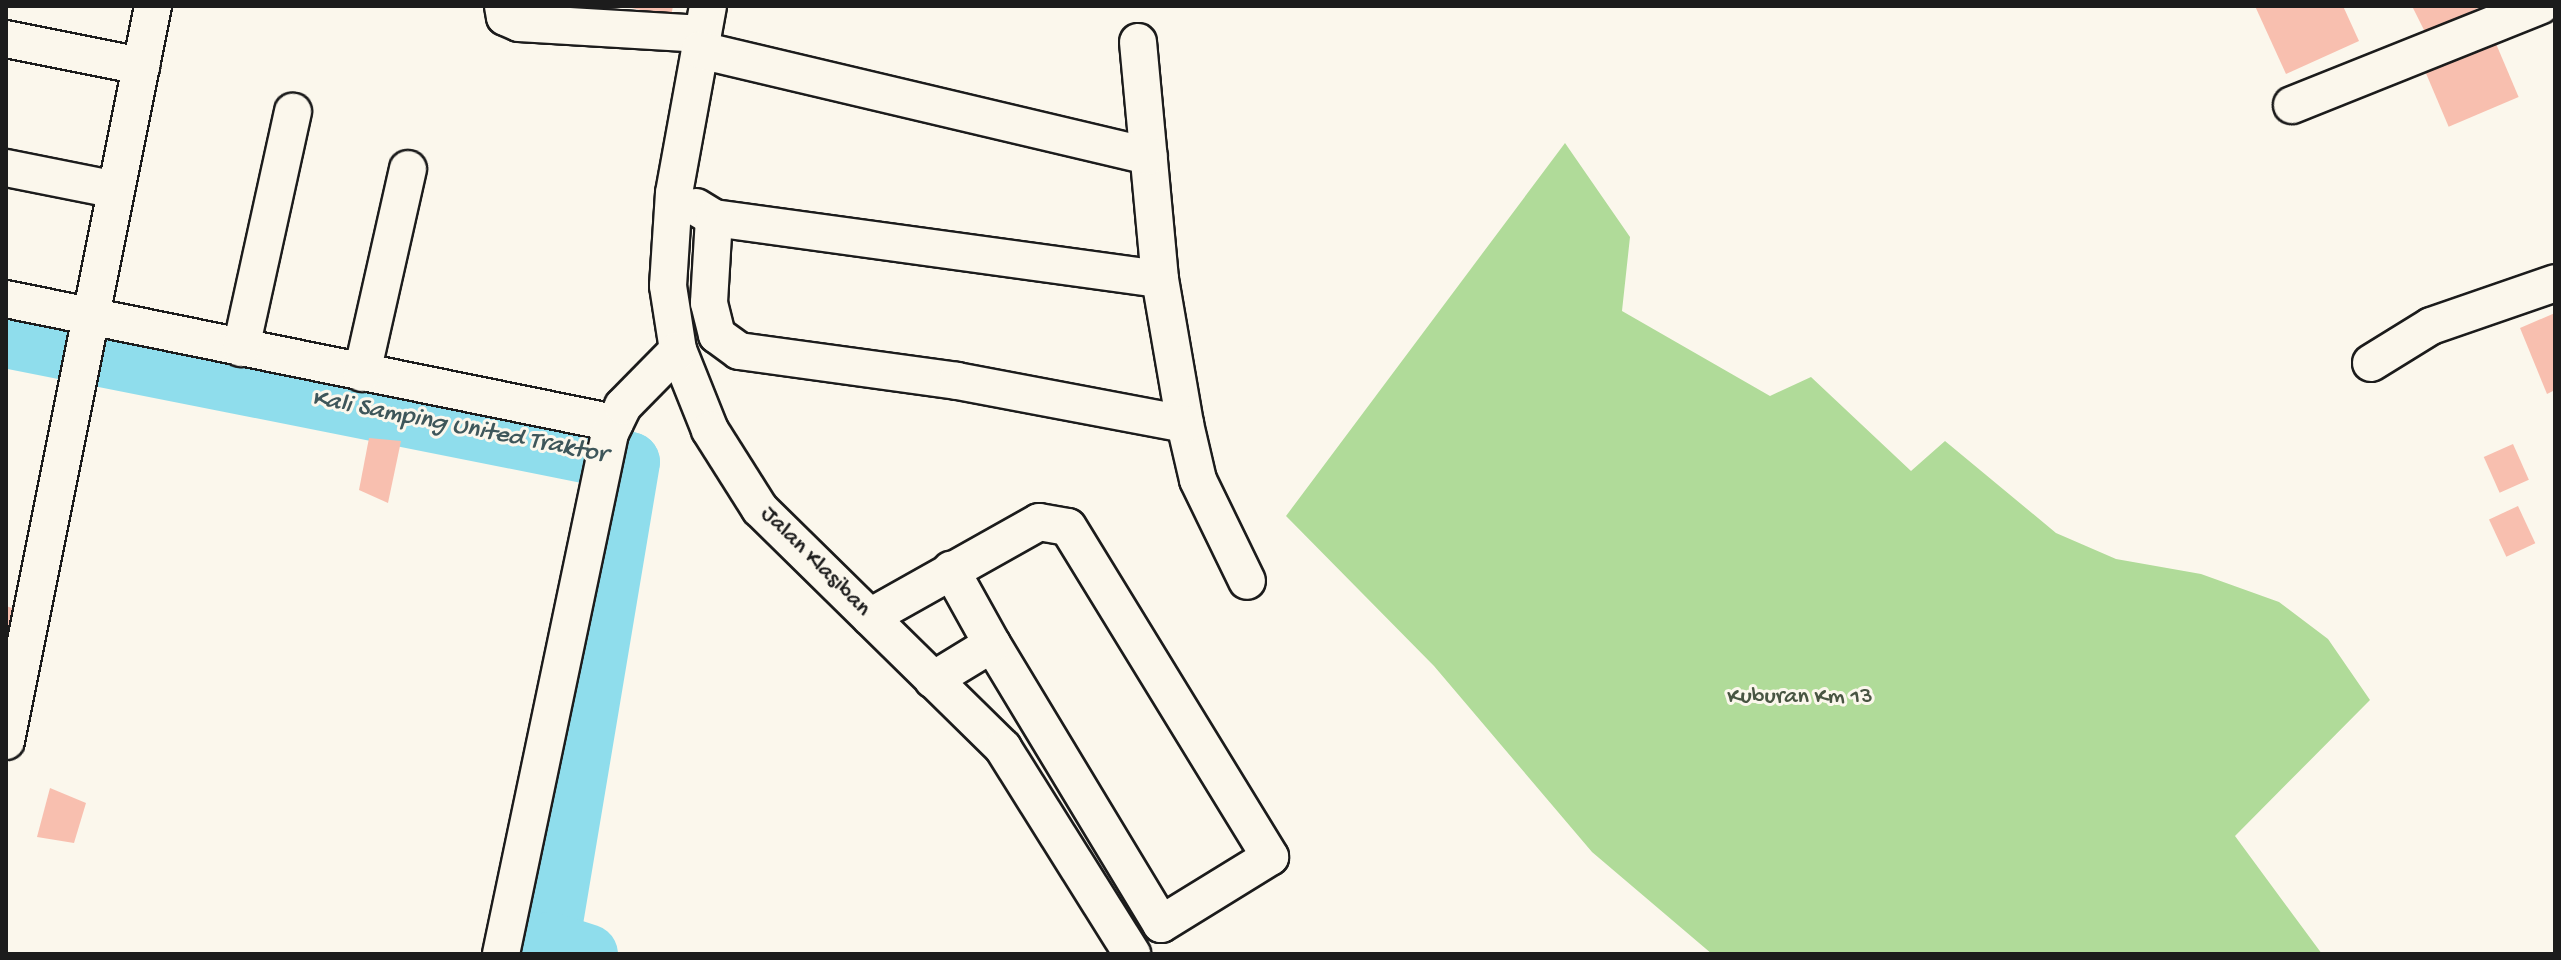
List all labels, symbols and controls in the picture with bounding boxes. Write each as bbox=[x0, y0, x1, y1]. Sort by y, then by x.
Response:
water label: Kali Samping United Traktor bbox=[309, 384, 609, 472]
street label: Jalan Klasiban bbox=[754, 501, 876, 623]
park label: Kuburan Km 13 bbox=[1727, 684, 1873, 712]

